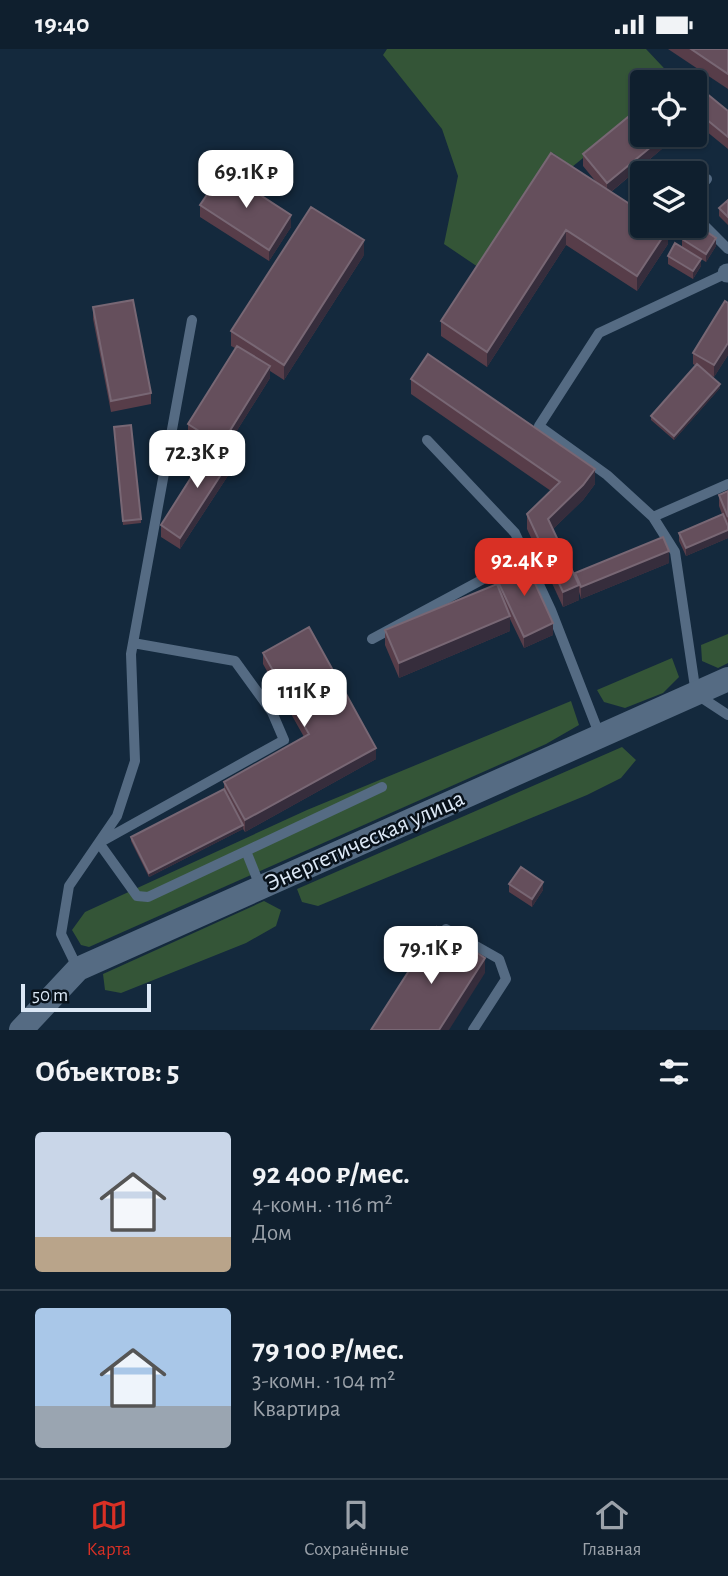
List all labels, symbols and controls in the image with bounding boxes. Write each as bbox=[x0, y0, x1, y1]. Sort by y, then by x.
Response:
text: 19:40 bbox=[35, 11, 90, 37]
map controls bbox=[630, 70, 707, 238]
button: locate bbox=[630, 70, 707, 147]
pin: 69.1K ₽ bbox=[181, 151, 311, 210]
text: 69.1K ₽ bbox=[214, 161, 278, 184]
button: layers bbox=[630, 161, 707, 238]
pin: 72.3K ₽ bbox=[132, 431, 262, 490]
text: 72.3K ₽ bbox=[165, 441, 229, 464]
pin: 92.4K ₽ bbox=[459, 539, 589, 598]
text: 92.4K ₽ bbox=[491, 549, 557, 572]
pin: 111K ₽ bbox=[247, 669, 361, 729]
text: 111K ₽ bbox=[278, 680, 330, 703]
street label: Энергетическая улица bbox=[262, 786, 468, 896]
pin: 79.1K ₽ bbox=[366, 927, 496, 986]
text: 79.1K ₽ bbox=[400, 937, 462, 960]
scale bar bbox=[21, 981, 150, 1013]
text: 50 m bbox=[32, 986, 68, 1005]
icon: filters bbox=[655, 1053, 693, 1091]
text: Объектов: 5 bbox=[35, 1057, 179, 1087]
text: 92 400 ₽/мес. bbox=[252, 1159, 410, 1189]
icon: home bbox=[91, 1160, 175, 1244]
text: 4-комн. · 116 m² bbox=[252, 1194, 392, 1217]
text: Дом bbox=[252, 1222, 292, 1245]
text: 79 100 ₽/мес. bbox=[252, 1335, 404, 1365]
icon: home bbox=[91, 1336, 175, 1420]
text: 3-комн. · 104 m² bbox=[252, 1370, 395, 1393]
text: Квартира bbox=[252, 1398, 340, 1421]
tab: Карта bbox=[86, 1496, 131, 1561]
tab: Сохранённые bbox=[304, 1496, 409, 1561]
tab: Главная bbox=[582, 1496, 642, 1561]

